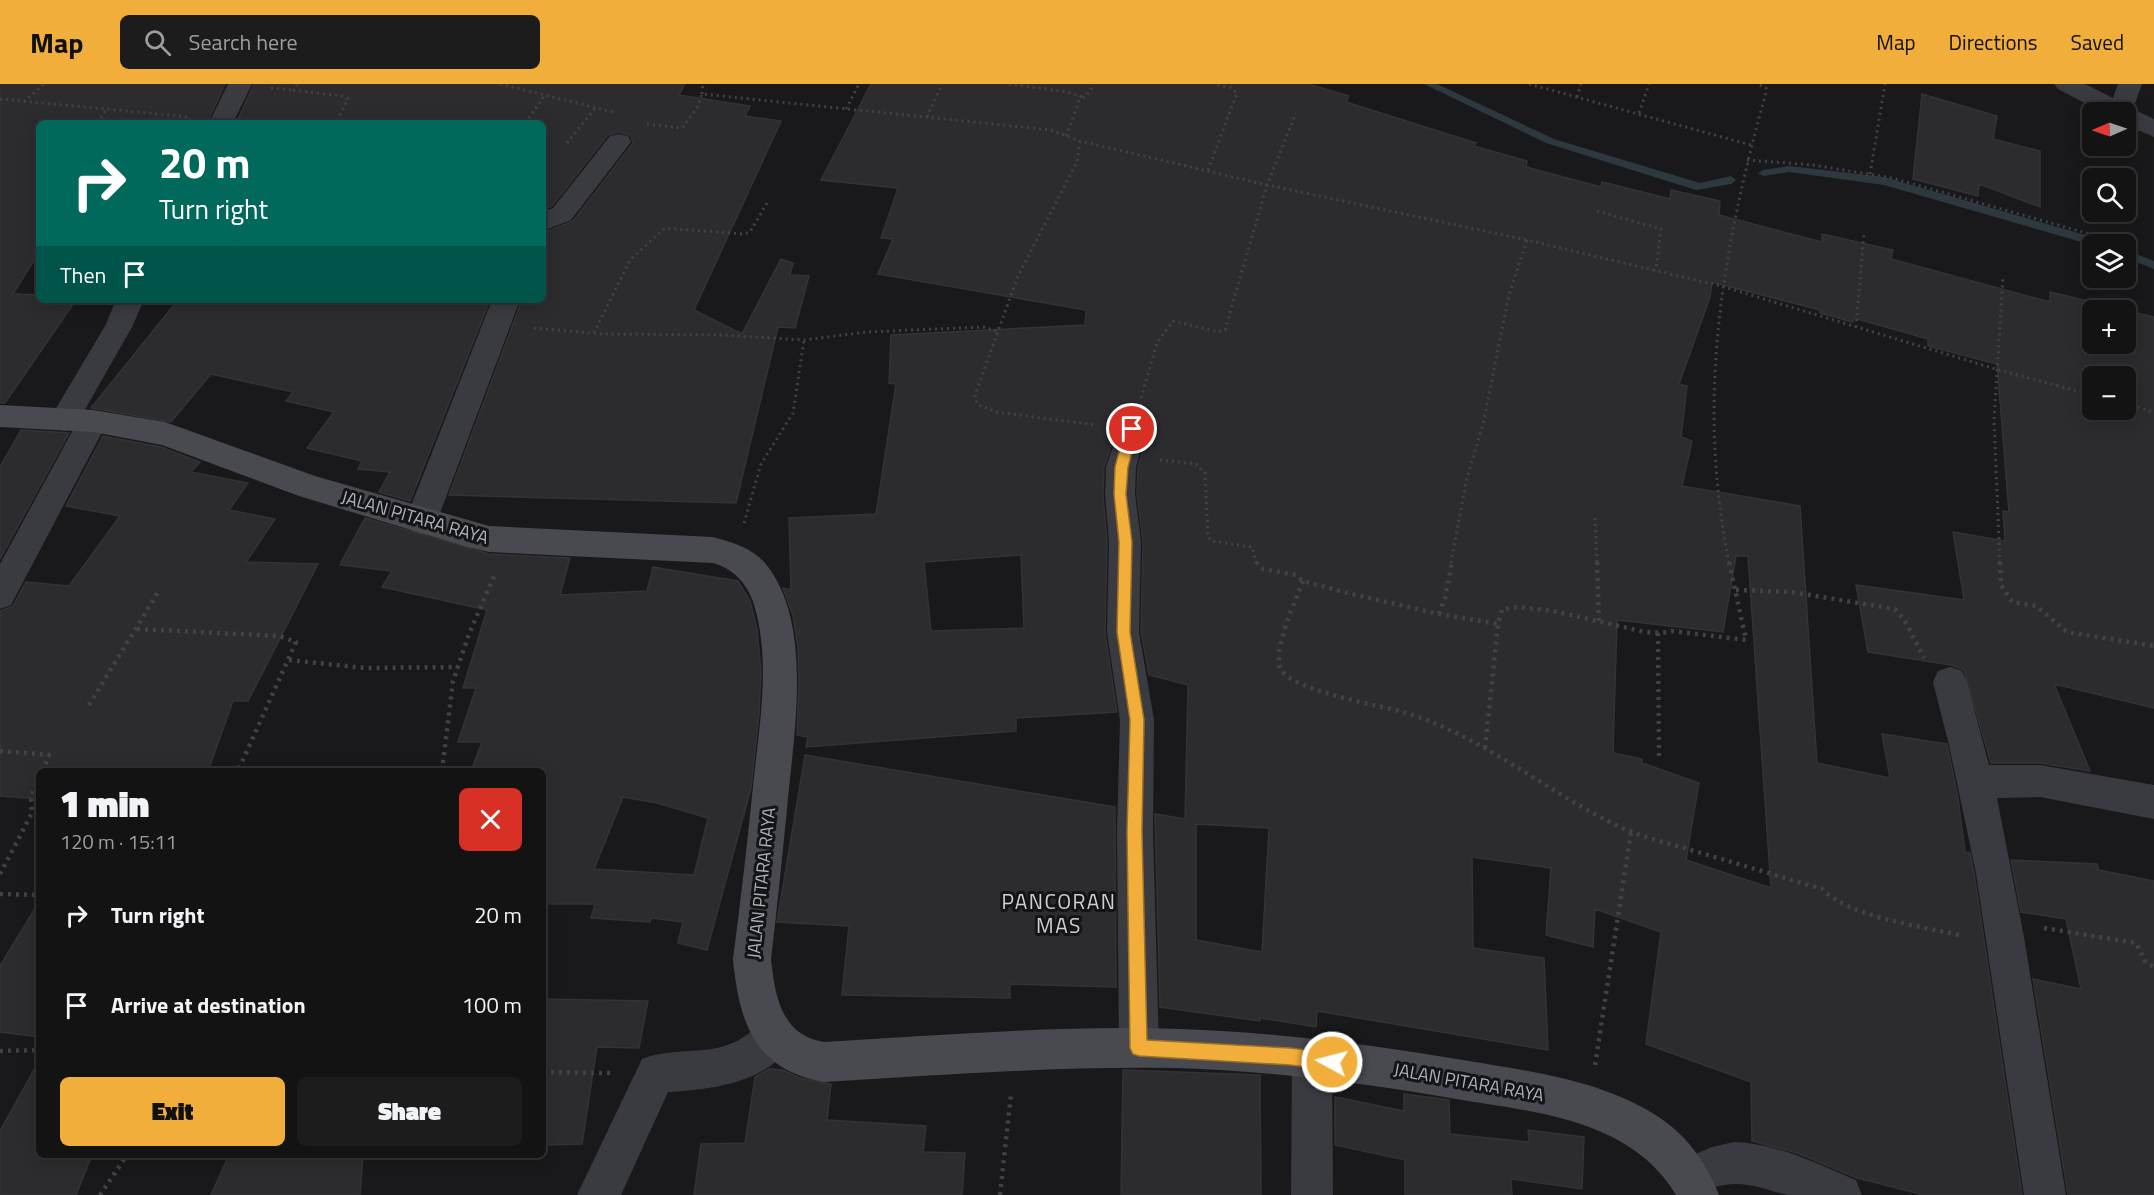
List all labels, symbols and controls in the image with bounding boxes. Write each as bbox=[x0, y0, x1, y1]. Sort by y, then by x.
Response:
search box bbox=[120, 15, 540, 69]
text: Map bbox=[30, 21, 84, 64]
text: Search here bbox=[189, 25, 298, 59]
icon: search bbox=[141, 26, 174, 59]
text: Map bbox=[1876, 26, 1916, 58]
text: Directions bbox=[1949, 26, 2038, 58]
text: Saved bbox=[2071, 26, 2124, 58]
north arrow bbox=[2082, 102, 2136, 156]
map controls bbox=[2082, 102, 2136, 420]
text: 20 m bbox=[159, 130, 251, 194]
icon: right bbox=[60, 144, 138, 222]
button: search bbox=[2082, 168, 2136, 222]
text: Turn right bbox=[159, 188, 268, 229]
button: layers bbox=[2082, 234, 2136, 288]
text: Then bbox=[60, 258, 106, 292]
icon: arrive bbox=[118, 258, 151, 291]
button: + bbox=[2082, 300, 2136, 354]
button: − bbox=[2082, 366, 2136, 420]
pin bbox=[1106, 403, 1157, 454]
icon: arrive bbox=[1115, 412, 1148, 445]
street label: JALAN PITARA RAYA bbox=[338, 483, 492, 551]
text: 1 min bbox=[60, 776, 149, 831]
button: close bbox=[459, 788, 522, 851]
street label: JALAN PITARA RAYA bbox=[740, 806, 782, 960]
text: 120 m · 15:11 bbox=[60, 826, 177, 857]
district label: PANCORAN MAS bbox=[1001, 885, 1117, 941]
text: Turn right bbox=[111, 898, 205, 932]
text: 20 m bbox=[474, 898, 522, 932]
icon: right bbox=[60, 899, 93, 932]
text: Arrive at destination bbox=[111, 988, 306, 1022]
text: 100 m bbox=[462, 988, 522, 1022]
icon: arrive bbox=[60, 989, 93, 1022]
position arrow bbox=[1300, 1030, 1364, 1094]
street label: JALAN PITARA RAYA bbox=[1392, 1056, 1546, 1109]
button: Exit bbox=[60, 1077, 285, 1146]
button: Share bbox=[297, 1077, 522, 1146]

